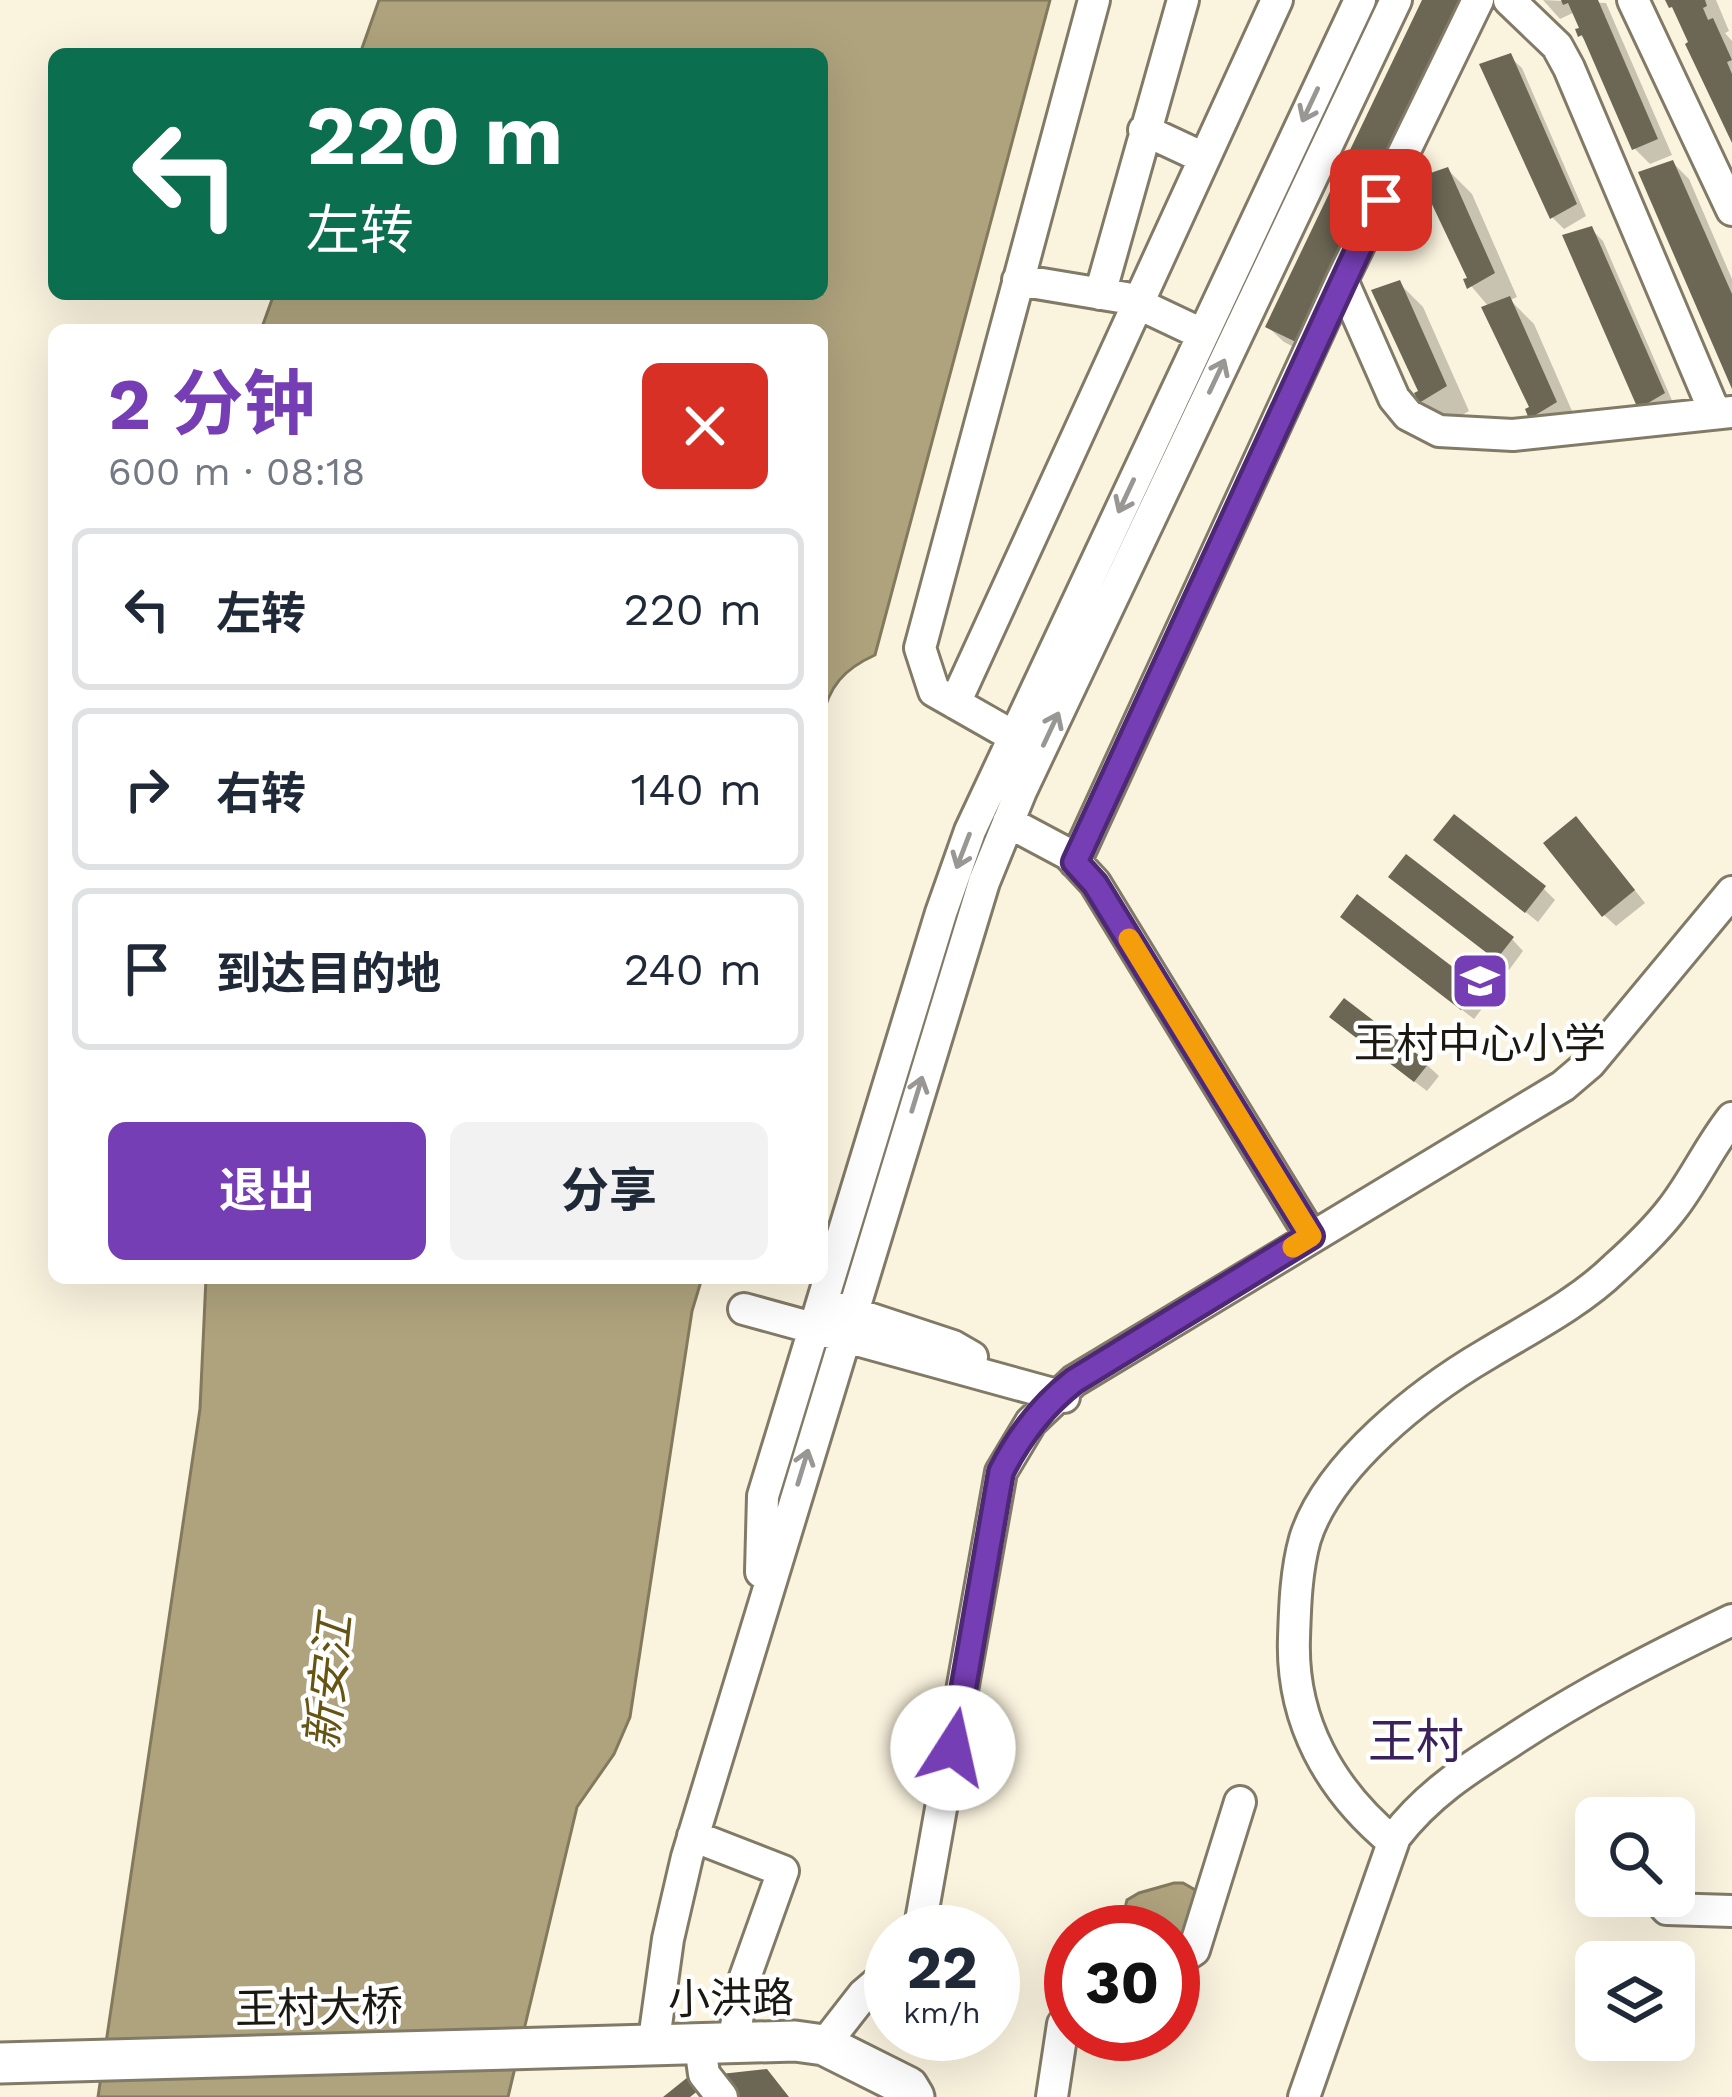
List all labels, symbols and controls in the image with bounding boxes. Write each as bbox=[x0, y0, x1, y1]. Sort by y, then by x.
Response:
text: 220 m bbox=[306, 86, 563, 184]
one-way arrow bbox=[1298, 86, 1320, 122]
icon: left bbox=[108, 96, 264, 252]
pin bbox=[1330, 149, 1432, 251]
icon: arrive bbox=[1348, 167, 1414, 233]
text: 左转 bbox=[306, 199, 414, 262]
one-way arrow bbox=[1207, 359, 1229, 395]
text: 2 分钟 bbox=[108, 362, 316, 446]
button: close bbox=[642, 363, 768, 489]
text: 600 m · 08:18 bbox=[108, 449, 365, 494]
one-way arrow bbox=[1114, 477, 1136, 513]
icon: left bbox=[114, 576, 180, 642]
text: 220 m bbox=[623, 583, 762, 636]
text: 左转 bbox=[216, 587, 306, 640]
one-way arrow bbox=[1041, 712, 1063, 748]
icon: right bbox=[114, 756, 180, 822]
text: 140 m bbox=[631, 763, 762, 816]
text: 右转 bbox=[216, 767, 306, 820]
one-way arrow bbox=[951, 831, 972, 868]
icon: arrive bbox=[114, 936, 180, 1002]
text: 240 m bbox=[623, 943, 762, 996]
text: 到达目的地 bbox=[216, 947, 441, 1000]
school or university icon: 王村中心小学 bbox=[1449, 950, 1511, 1012]
place label: 王村中心小学 bbox=[1354, 1019, 1606, 1068]
one-way arrow bbox=[907, 1076, 929, 1114]
button: 退出 bbox=[108, 1122, 426, 1260]
button: 分享 bbox=[450, 1122, 768, 1260]
one-way arrow bbox=[794, 1449, 816, 1487]
water label: 新安江 bbox=[295, 1607, 362, 1752]
position arrow bbox=[890, 1685, 1016, 1811]
district label: 王村 bbox=[1368, 1713, 1464, 1770]
map controls bbox=[1575, 1797, 1695, 2061]
button: search bbox=[1575, 1797, 1695, 1917]
speed limit sign: 30 bbox=[1044, 1905, 1200, 2061]
text: 22 bbox=[906, 1932, 978, 2003]
button: layers bbox=[1575, 1941, 1695, 2061]
street label: 小洪路 bbox=[668, 1973, 794, 2024]
street label: 王村大桥 bbox=[235, 1982, 403, 2033]
text: km/h bbox=[903, 1995, 981, 2030]

